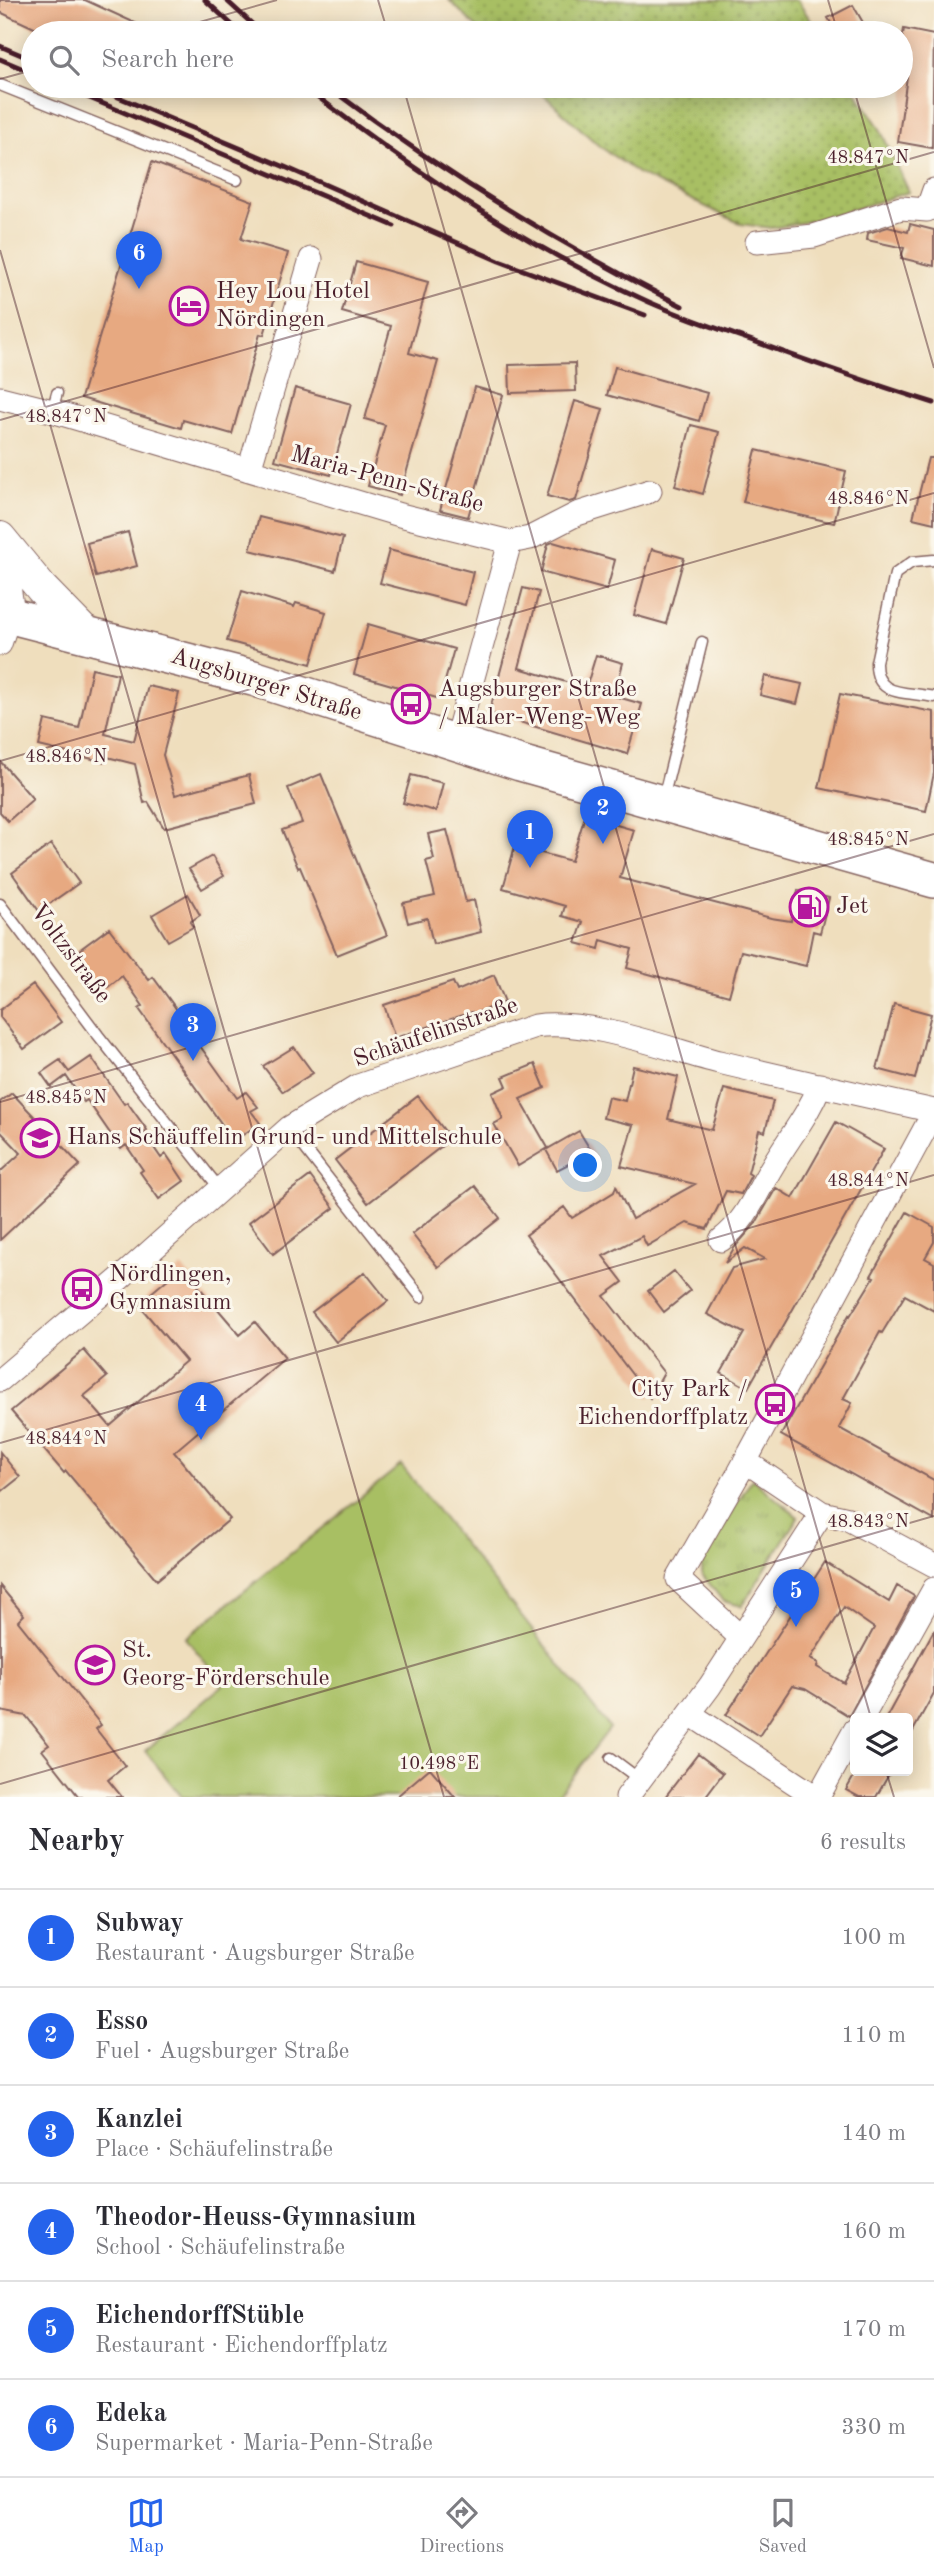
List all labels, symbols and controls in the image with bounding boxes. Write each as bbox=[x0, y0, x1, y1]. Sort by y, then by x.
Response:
search box bbox=[21, 21, 913, 98]
icon: search bbox=[45, 41, 83, 79]
text: Search here bbox=[101, 47, 234, 73]
text: 48.847°N bbox=[827, 149, 909, 167]
pin: 6 bbox=[116, 231, 162, 289]
place label: Hey Lou Hotel Nördingen bbox=[216, 280, 370, 332]
hotel icon: Hey Lou Hotel Nördingen bbox=[168, 285, 210, 327]
text: 48.847°N bbox=[25, 408, 107, 426]
street label: Maria-Penn-Straße bbox=[288, 443, 486, 517]
text: 48.846°N bbox=[827, 490, 909, 508]
street label: Augsburger Straße bbox=[167, 644, 365, 726]
place label: Augsburger Straße / Maler-Weng-Weg bbox=[438, 678, 640, 730]
bus stop icon: Augsburger Straße / Maler-Weng-Weg bbox=[390, 683, 432, 725]
text: 48.846°N bbox=[25, 748, 107, 766]
pin: 2 bbox=[580, 786, 626, 844]
pin: 1 bbox=[507, 810, 553, 868]
text: 48.845°N bbox=[827, 831, 909, 849]
fuel station icon: Jet bbox=[788, 886, 830, 928]
place label: Jet bbox=[836, 895, 868, 919]
street label: Voltzstraße bbox=[25, 900, 115, 1008]
street label: Schäufelinstraße bbox=[351, 994, 521, 1072]
pin: 3 bbox=[170, 1003, 216, 1061]
text: 48.845°N bbox=[25, 1089, 107, 1107]
school or university icon: Hans Schäuffelin Grund- und Mittelschule bbox=[19, 1117, 61, 1159]
place label: Hans Schäuffelin Grund- und Mittelschule bbox=[67, 1126, 502, 1150]
your location bbox=[568, 1148, 602, 1182]
text: 48.844°N bbox=[827, 1172, 909, 1190]
place label: Nördlingen, Gymnasium bbox=[109, 1263, 232, 1315]
bus stop icon: Nördlingen, Gymnasium bbox=[61, 1268, 103, 1310]
place label: City Park / Eichendorffplatz bbox=[578, 1378, 748, 1430]
pin: 4 bbox=[178, 1382, 224, 1440]
bus stop icon: City Park / Eichendorffplatz bbox=[754, 1383, 796, 1425]
text: 48.844°N bbox=[25, 1430, 107, 1448]
text: 48.843°N bbox=[827, 1513, 909, 1531]
pin: 5 bbox=[773, 1569, 819, 1627]
place label: St. Georg-Förderschule bbox=[122, 1639, 330, 1691]
school or university icon: St. Georg-Förderschule bbox=[74, 1644, 116, 1686]
map controls bbox=[850, 1713, 913, 1776]
button: layers bbox=[850, 1713, 913, 1776]
text: 10.498°E bbox=[399, 1755, 479, 1773]
text: Nearby bbox=[28, 1827, 125, 1857]
text: 6 results bbox=[820, 1831, 906, 1854]
text: Subway bbox=[95, 1911, 184, 1937]
text: 1 bbox=[44, 1926, 58, 1949]
text: 100 m bbox=[841, 1926, 906, 1949]
text: Restaurant · Augsburger Straße bbox=[95, 1942, 415, 1965]
text: Esso bbox=[95, 2009, 148, 2035]
text: 2 bbox=[44, 2024, 58, 2047]
text: 110 m bbox=[841, 2024, 906, 2047]
text: Fuel · Augsburger Straße bbox=[95, 2040, 349, 2063]
text: Kanzlei bbox=[95, 2107, 183, 2133]
text: 3 bbox=[44, 2122, 58, 2145]
text: 140 m bbox=[841, 2122, 906, 2145]
text: Place · Schäufelinstraße bbox=[95, 2138, 333, 2161]
text: Theodor-Heuss-Gymnasium bbox=[95, 2205, 416, 2231]
text: 4 bbox=[44, 2220, 58, 2243]
text: 160 m bbox=[841, 2220, 906, 2243]
text: School · Schäufelinstraße bbox=[95, 2236, 345, 2259]
text: EichendorffStüble bbox=[95, 2303, 305, 2329]
text: 5 bbox=[44, 2318, 58, 2341]
text: 170 m bbox=[841, 2318, 906, 2341]
text: Restaurant · Eichendorffplatz bbox=[95, 2334, 388, 2357]
text: Edeka bbox=[95, 2401, 167, 2427]
text: 6 bbox=[44, 2416, 58, 2439]
text: 330 m bbox=[841, 2416, 906, 2439]
text: Supermarket · Maria-Penn-Straße bbox=[95, 2432, 433, 2455]
tab: Map bbox=[127, 2494, 165, 2559]
tab: Directions bbox=[420, 2494, 504, 2559]
tab: Saved bbox=[758, 2494, 807, 2559]

